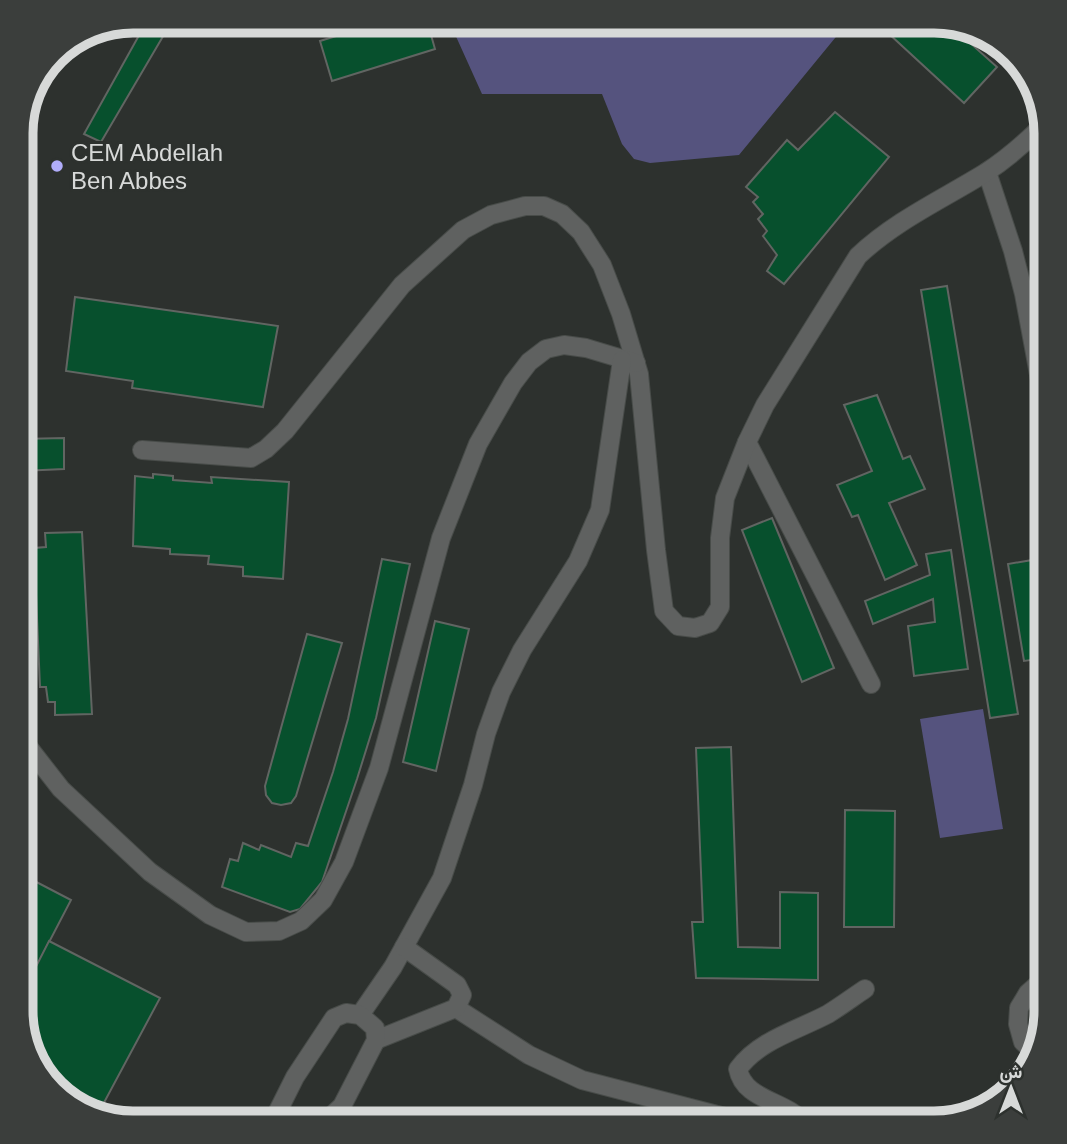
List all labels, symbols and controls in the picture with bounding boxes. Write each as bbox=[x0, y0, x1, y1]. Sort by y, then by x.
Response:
place label: CEM Abdellah Ben Abbes bbox=[71, 139, 223, 194]
marker: CEM Abdellah Ben Abbes bbox=[49, 158, 65, 174]
north arrow bbox=[976, 1053, 1046, 1123]
text: ش bbox=[1000, 1061, 1023, 1083]

